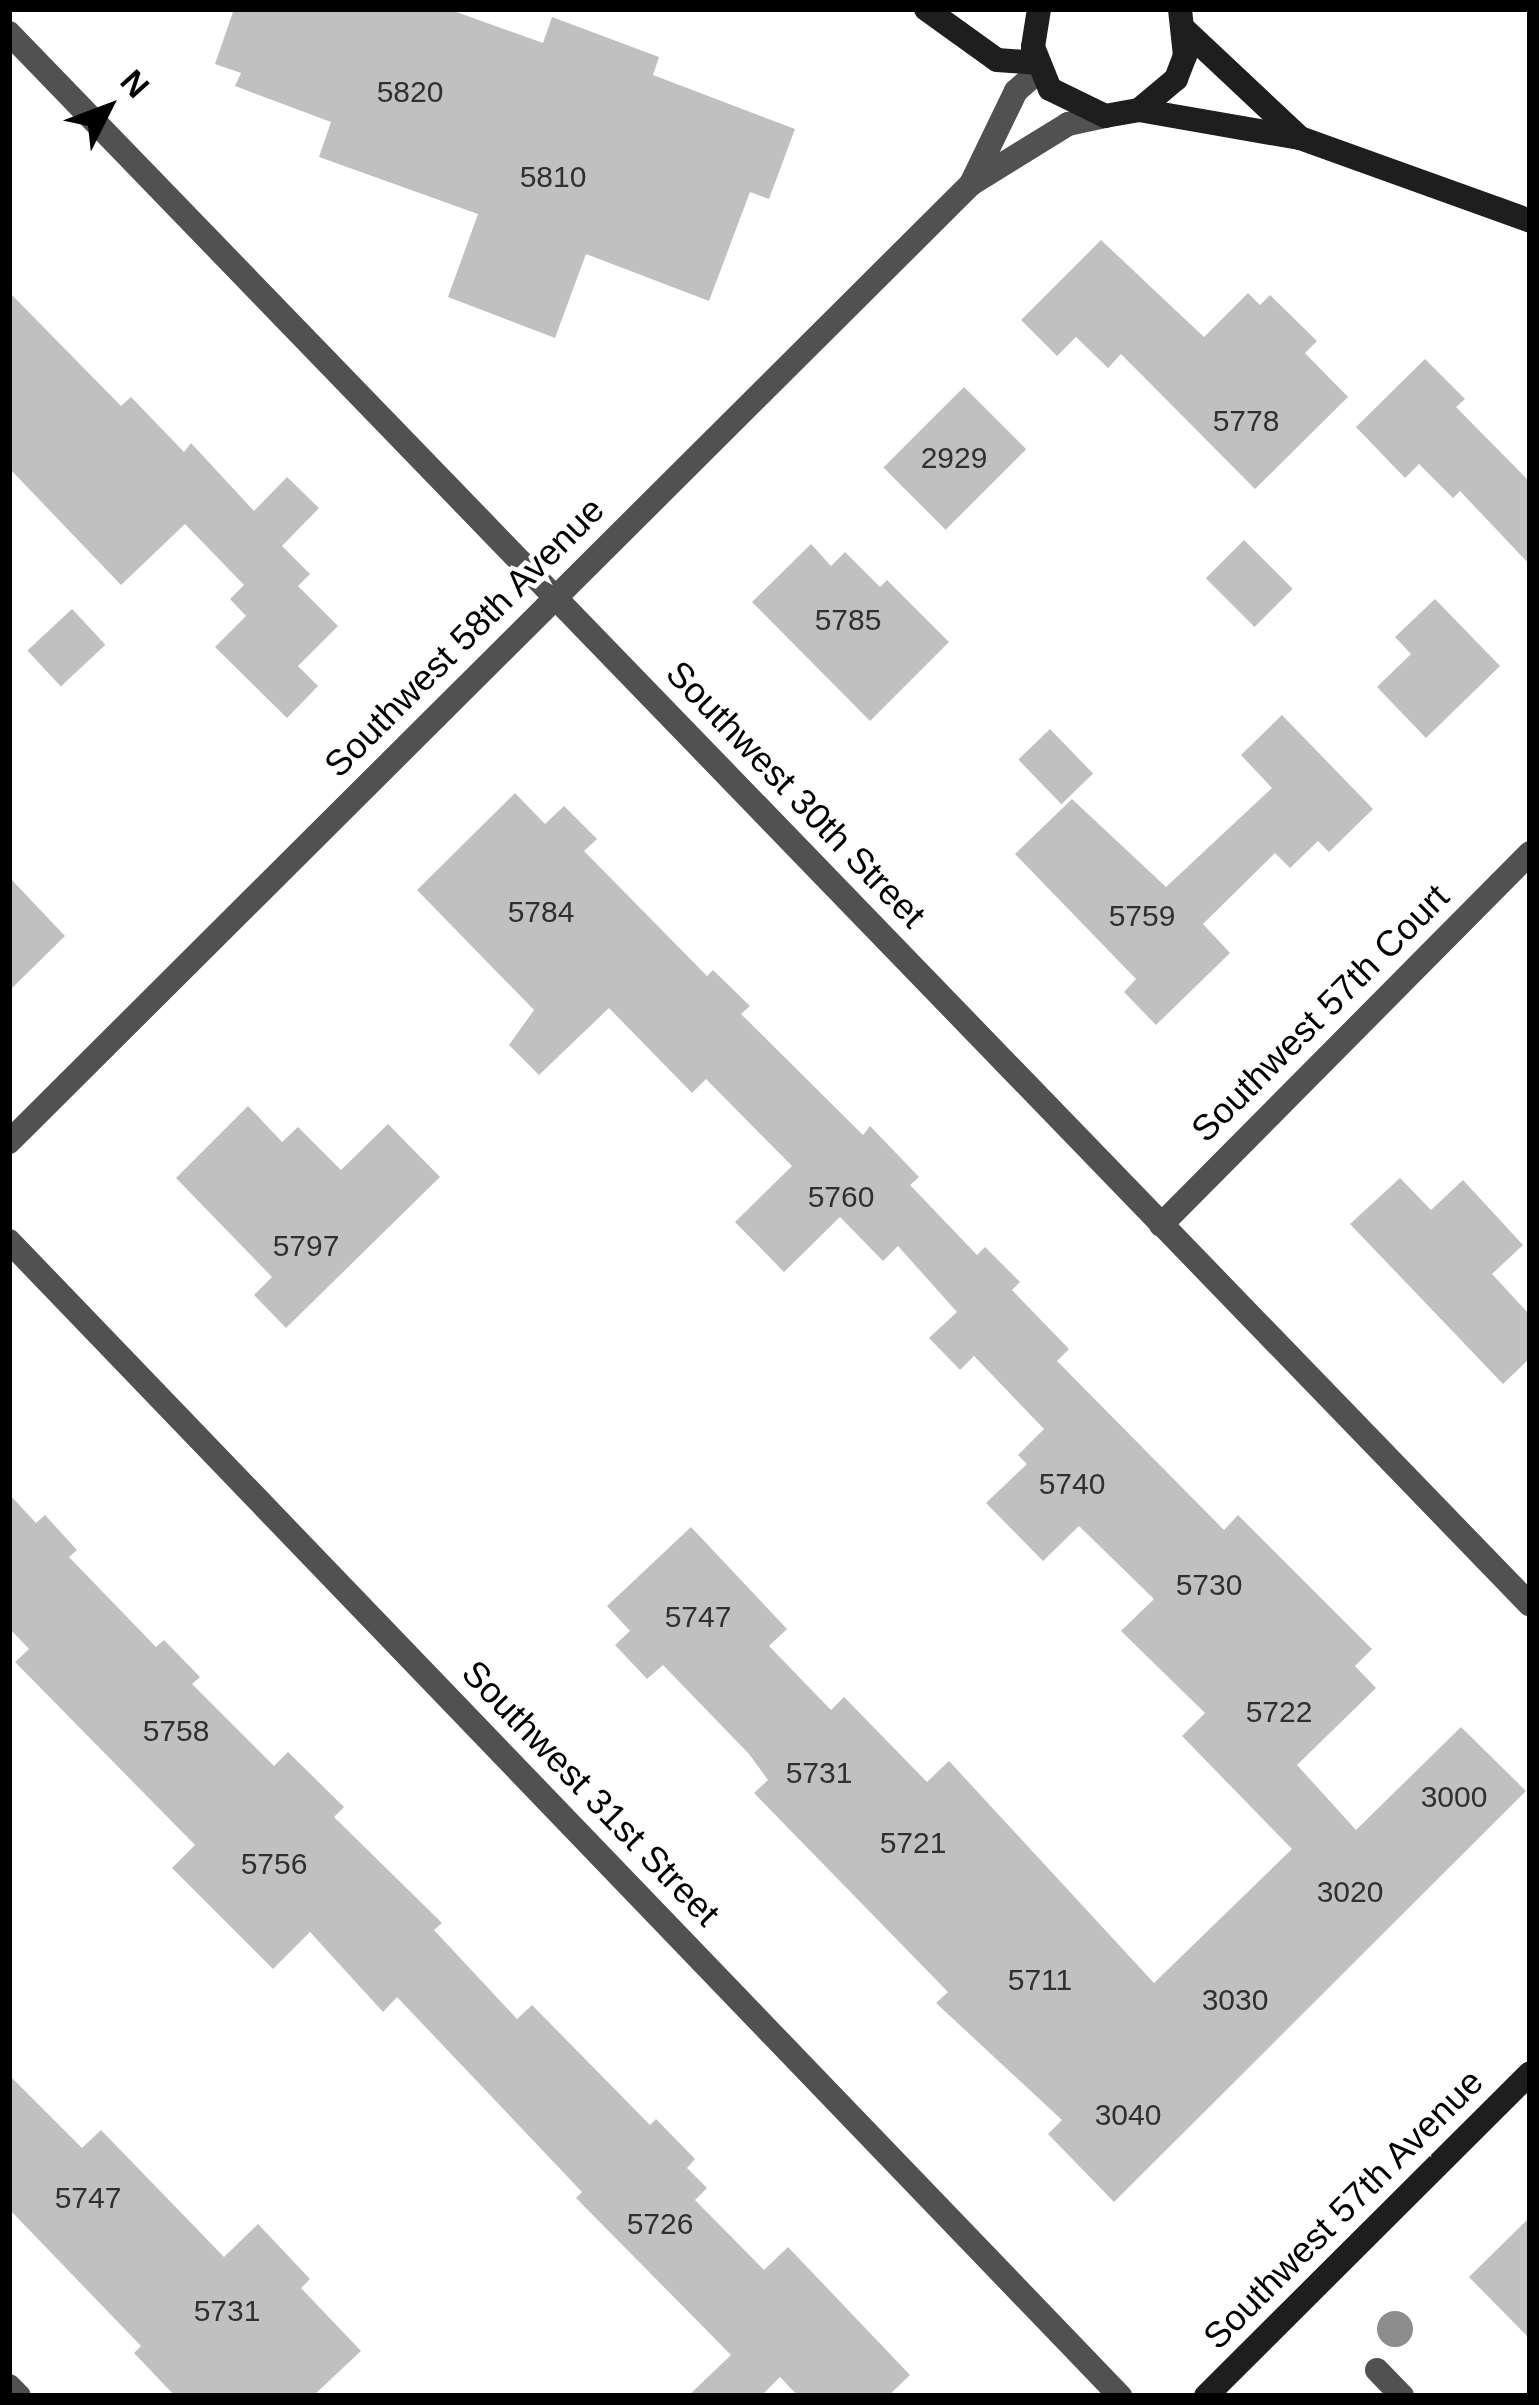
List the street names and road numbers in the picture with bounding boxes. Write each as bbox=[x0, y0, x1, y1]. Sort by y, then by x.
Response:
street label: Southwest 58th Avenue bbox=[315, 488, 613, 786]
street label: Southwest 30th Street bbox=[657, 652, 935, 936]
street label: Southwest 57th Court bbox=[1182, 875, 1458, 1151]
street label: Southwest 31st Street bbox=[453, 1651, 729, 1935]
street label: Southwest 57th Avenue bbox=[1194, 2060, 1492, 2358]

